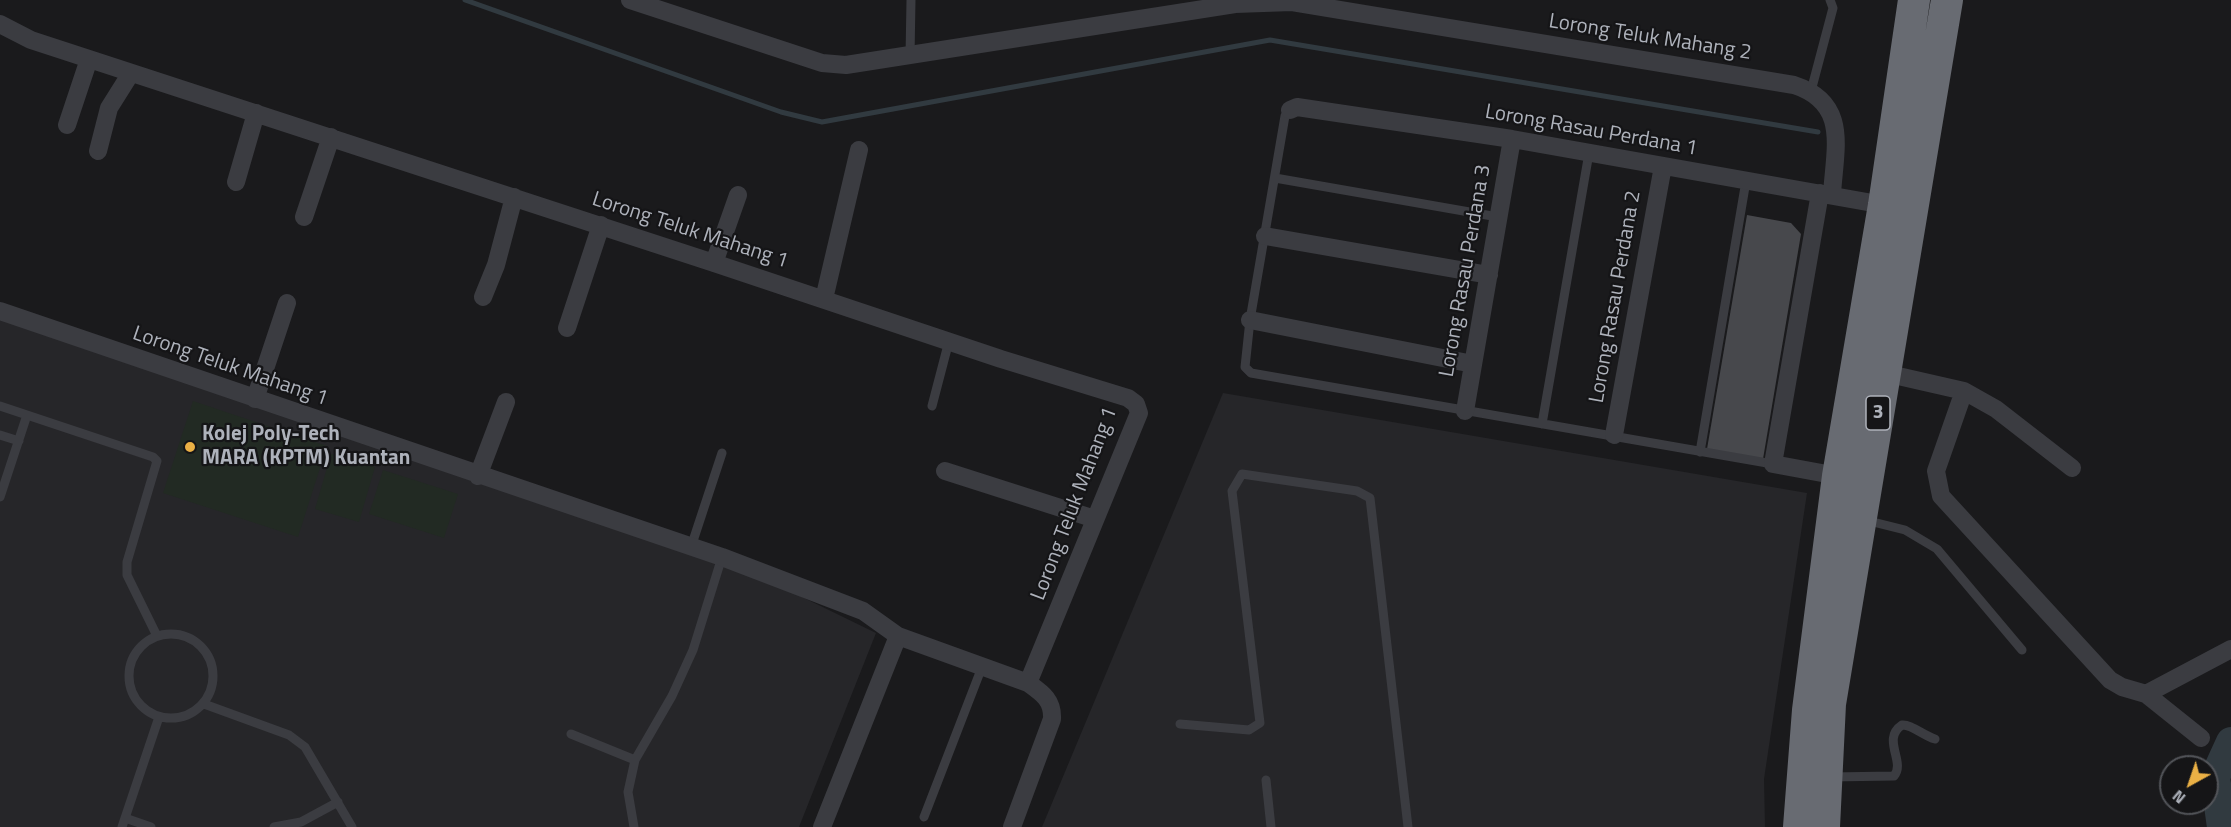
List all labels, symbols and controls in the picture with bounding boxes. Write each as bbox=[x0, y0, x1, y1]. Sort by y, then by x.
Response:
street label: Lorong Teluk Mahang 2 bbox=[1547, 10, 1753, 66]
street label: Lorong Rasau Perdana 1 bbox=[1483, 100, 1699, 162]
street label: Lorong Rasau Perdana 3 bbox=[1435, 163, 1497, 379]
street label: Lorong Teluk Mahang 1 bbox=[589, 187, 791, 275]
street label: Lorong Rasau Perdana 2 bbox=[1585, 189, 1647, 405]
street label: Lorong Teluk Mahang 1 bbox=[129, 322, 331, 412]
road number: 3 bbox=[1866, 396, 1890, 430]
street label: Lorong Teluk Mahang 1 bbox=[1027, 404, 1123, 604]
place label: Kolej Poly-Tech MARA (KPTM) Kuantan bbox=[202, 422, 410, 472]
marker: Kolej Poly-Tech MARA (KPTM) Kuantan bbox=[183, 440, 197, 454]
north arrow bbox=[2159, 755, 2219, 815]
text: N bbox=[2167, 784, 2191, 810]

